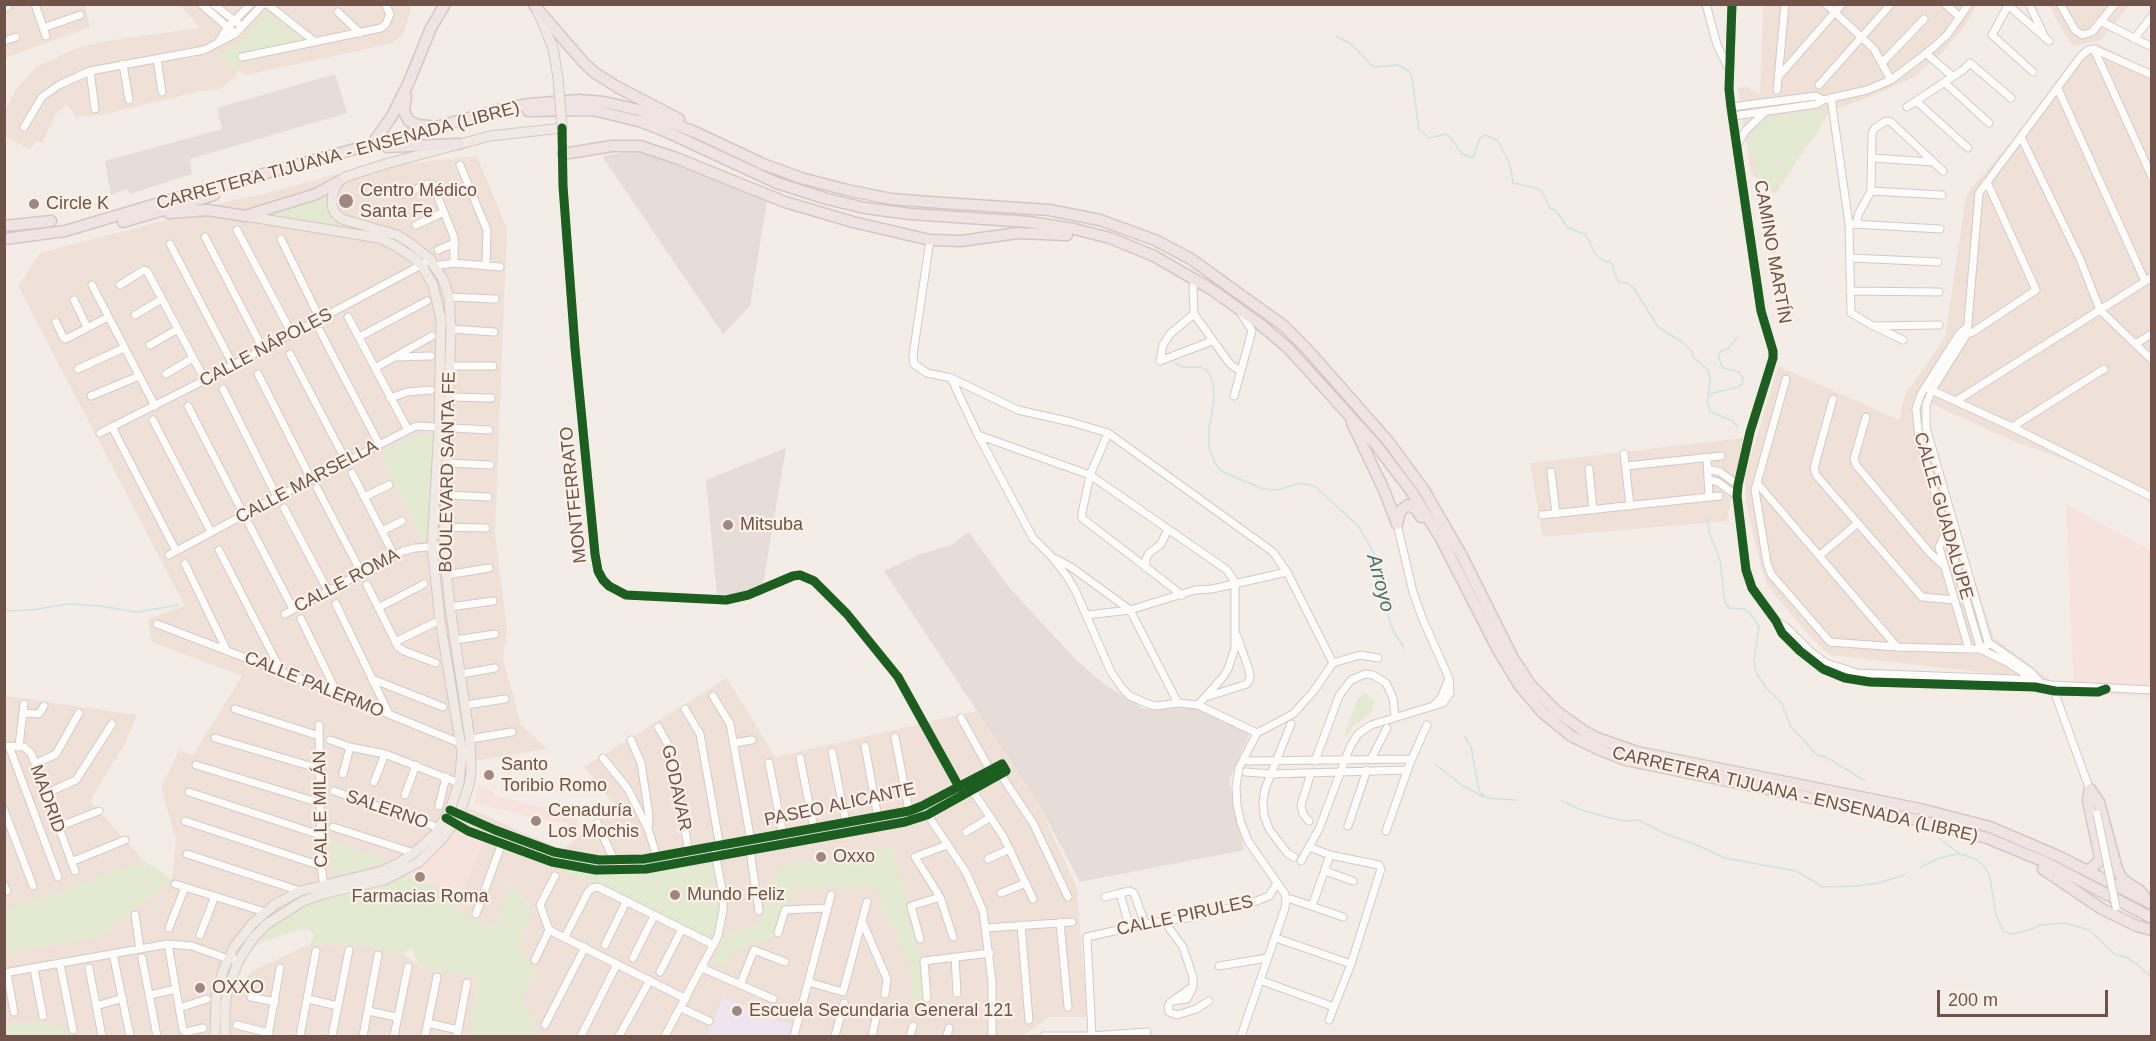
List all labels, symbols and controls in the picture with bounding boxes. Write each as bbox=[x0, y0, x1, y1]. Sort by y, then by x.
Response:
street label: CARRETERA TIJUANA - ENSENADA (LIBRE) bbox=[154, 97, 522, 215]
street label: CAMINO MARTÍN bbox=[1749, 178, 1795, 326]
place label: Centro Médico Santa Fe bbox=[360, 180, 477, 222]
marker: Centro Médico Santa Fe bbox=[337, 192, 355, 210]
place label: Circle K bbox=[46, 193, 109, 215]
marker: Circle K bbox=[27, 197, 41, 211]
street label: CALLE NÁPOLES bbox=[196, 304, 336, 392]
street label: BOULEVARD SANTA FE bbox=[435, 371, 461, 573]
street label: MONTFERRATO bbox=[556, 426, 592, 564]
street label: CALLE GUADALUPE bbox=[1909, 430, 1977, 602]
street label: CALLE MARSELLA bbox=[232, 435, 382, 529]
place label: Mitsuba bbox=[740, 514, 803, 536]
marker: Mitsuba bbox=[721, 518, 735, 532]
street label: CALLE ROMA bbox=[291, 544, 403, 618]
water label: Arroyo bbox=[1361, 551, 1399, 615]
street label: CALLE PALERMO bbox=[241, 647, 387, 723]
street label: CARRETERA TIJUANA - ENSENADA (LIBRE) bbox=[1610, 742, 1980, 848]
street label: GODAVAR bbox=[656, 743, 696, 833]
street label: CALLE MILÁN bbox=[309, 750, 333, 868]
place label: Santo Toribio Romo bbox=[501, 754, 607, 796]
street label: MADRID bbox=[25, 762, 69, 836]
marker: Santo Toribio Romo bbox=[482, 768, 496, 782]
street label: PASEO ALICANTE bbox=[763, 778, 917, 832]
street label: SALERNO bbox=[343, 786, 431, 834]
place label: Cenaduría Los Mochis bbox=[548, 800, 639, 842]
marker: Cenaduría Los Mochis bbox=[529, 814, 543, 828]
place label: Oxxo bbox=[833, 846, 875, 868]
marker: Oxxo bbox=[814, 850, 828, 864]
marker: Farmacias Roma bbox=[413, 870, 427, 884]
place label: Mundo Feliz bbox=[687, 884, 785, 906]
place label: Farmacias Roma bbox=[351, 886, 489, 908]
marker: Mundo Feliz bbox=[668, 888, 682, 902]
street label: CALLE PIRULES bbox=[1115, 891, 1255, 941]
place label: OXXO bbox=[212, 977, 264, 999]
scale bar bbox=[1940, 978, 2111, 1016]
marker: OXXO bbox=[193, 981, 207, 995]
text: 200 m bbox=[1948, 990, 1998, 1010]
place label: Escuela Secundaria General 121 bbox=[749, 1000, 1013, 1022]
marker: Escuela Secundaria General 121 bbox=[730, 1004, 744, 1018]

